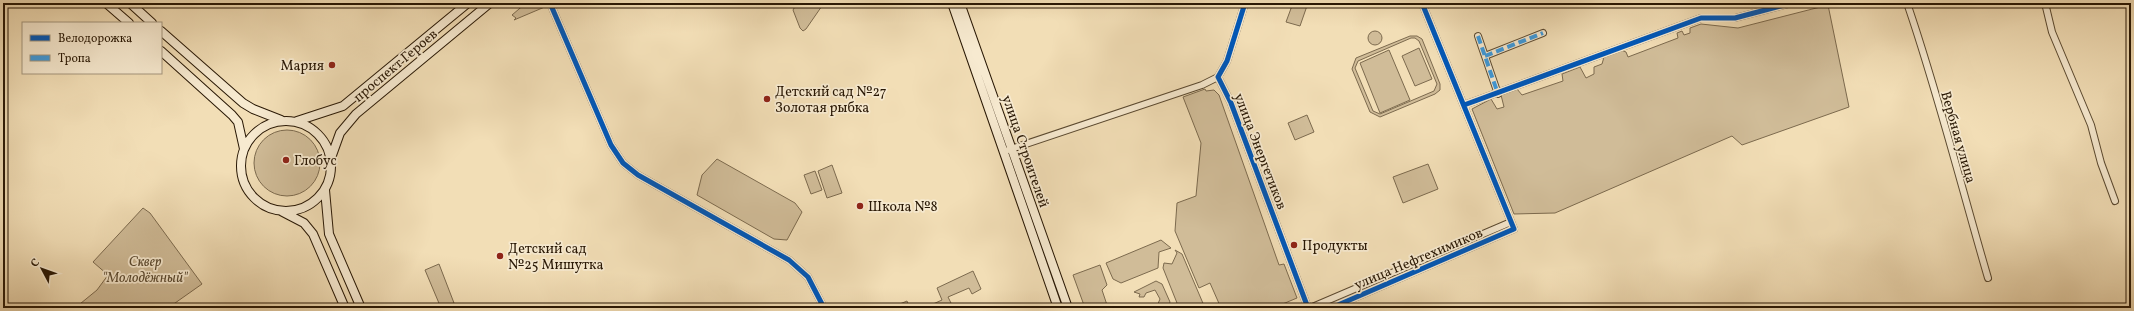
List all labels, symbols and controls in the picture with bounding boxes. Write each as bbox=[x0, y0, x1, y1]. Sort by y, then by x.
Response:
legend bbox=[22, 22, 162, 74]
street label: проспект Героев bbox=[350, 25, 442, 107]
text: Велодорожка bbox=[58, 31, 132, 47]
text: Тропа bbox=[58, 51, 91, 67]
place label: Мария bbox=[281, 57, 324, 76]
marker: Мария bbox=[327, 60, 337, 70]
place label: Детский сад №27 Золотая рыбка bbox=[775, 83, 887, 118]
street label: Вербная улица bbox=[1935, 89, 1980, 186]
street label: улица Энергетиков bbox=[1229, 91, 1291, 213]
street label: улица Строителей bbox=[996, 93, 1053, 211]
marker: Детский сад №27 Золотая рыбка bbox=[762, 94, 772, 104]
place label: Глобус bbox=[294, 152, 337, 171]
marker: Глобус bbox=[281, 155, 291, 165]
place label: Школа №8 bbox=[868, 198, 938, 217]
marker: Школа №8 bbox=[855, 201, 865, 211]
street label: улица Нефтехимиков bbox=[1351, 224, 1486, 295]
place label: Продукты bbox=[1302, 237, 1368, 256]
place label: Детский сад №25 Мишутка bbox=[508, 240, 604, 275]
marker: Продукты bbox=[1289, 240, 1299, 250]
north arrow bbox=[22, 249, 62, 289]
marker: Детский сад №25 Мишутка bbox=[495, 251, 505, 261]
park label: Сквер "Молодёжный" bbox=[102, 253, 189, 288]
text: С bbox=[28, 256, 44, 271]

